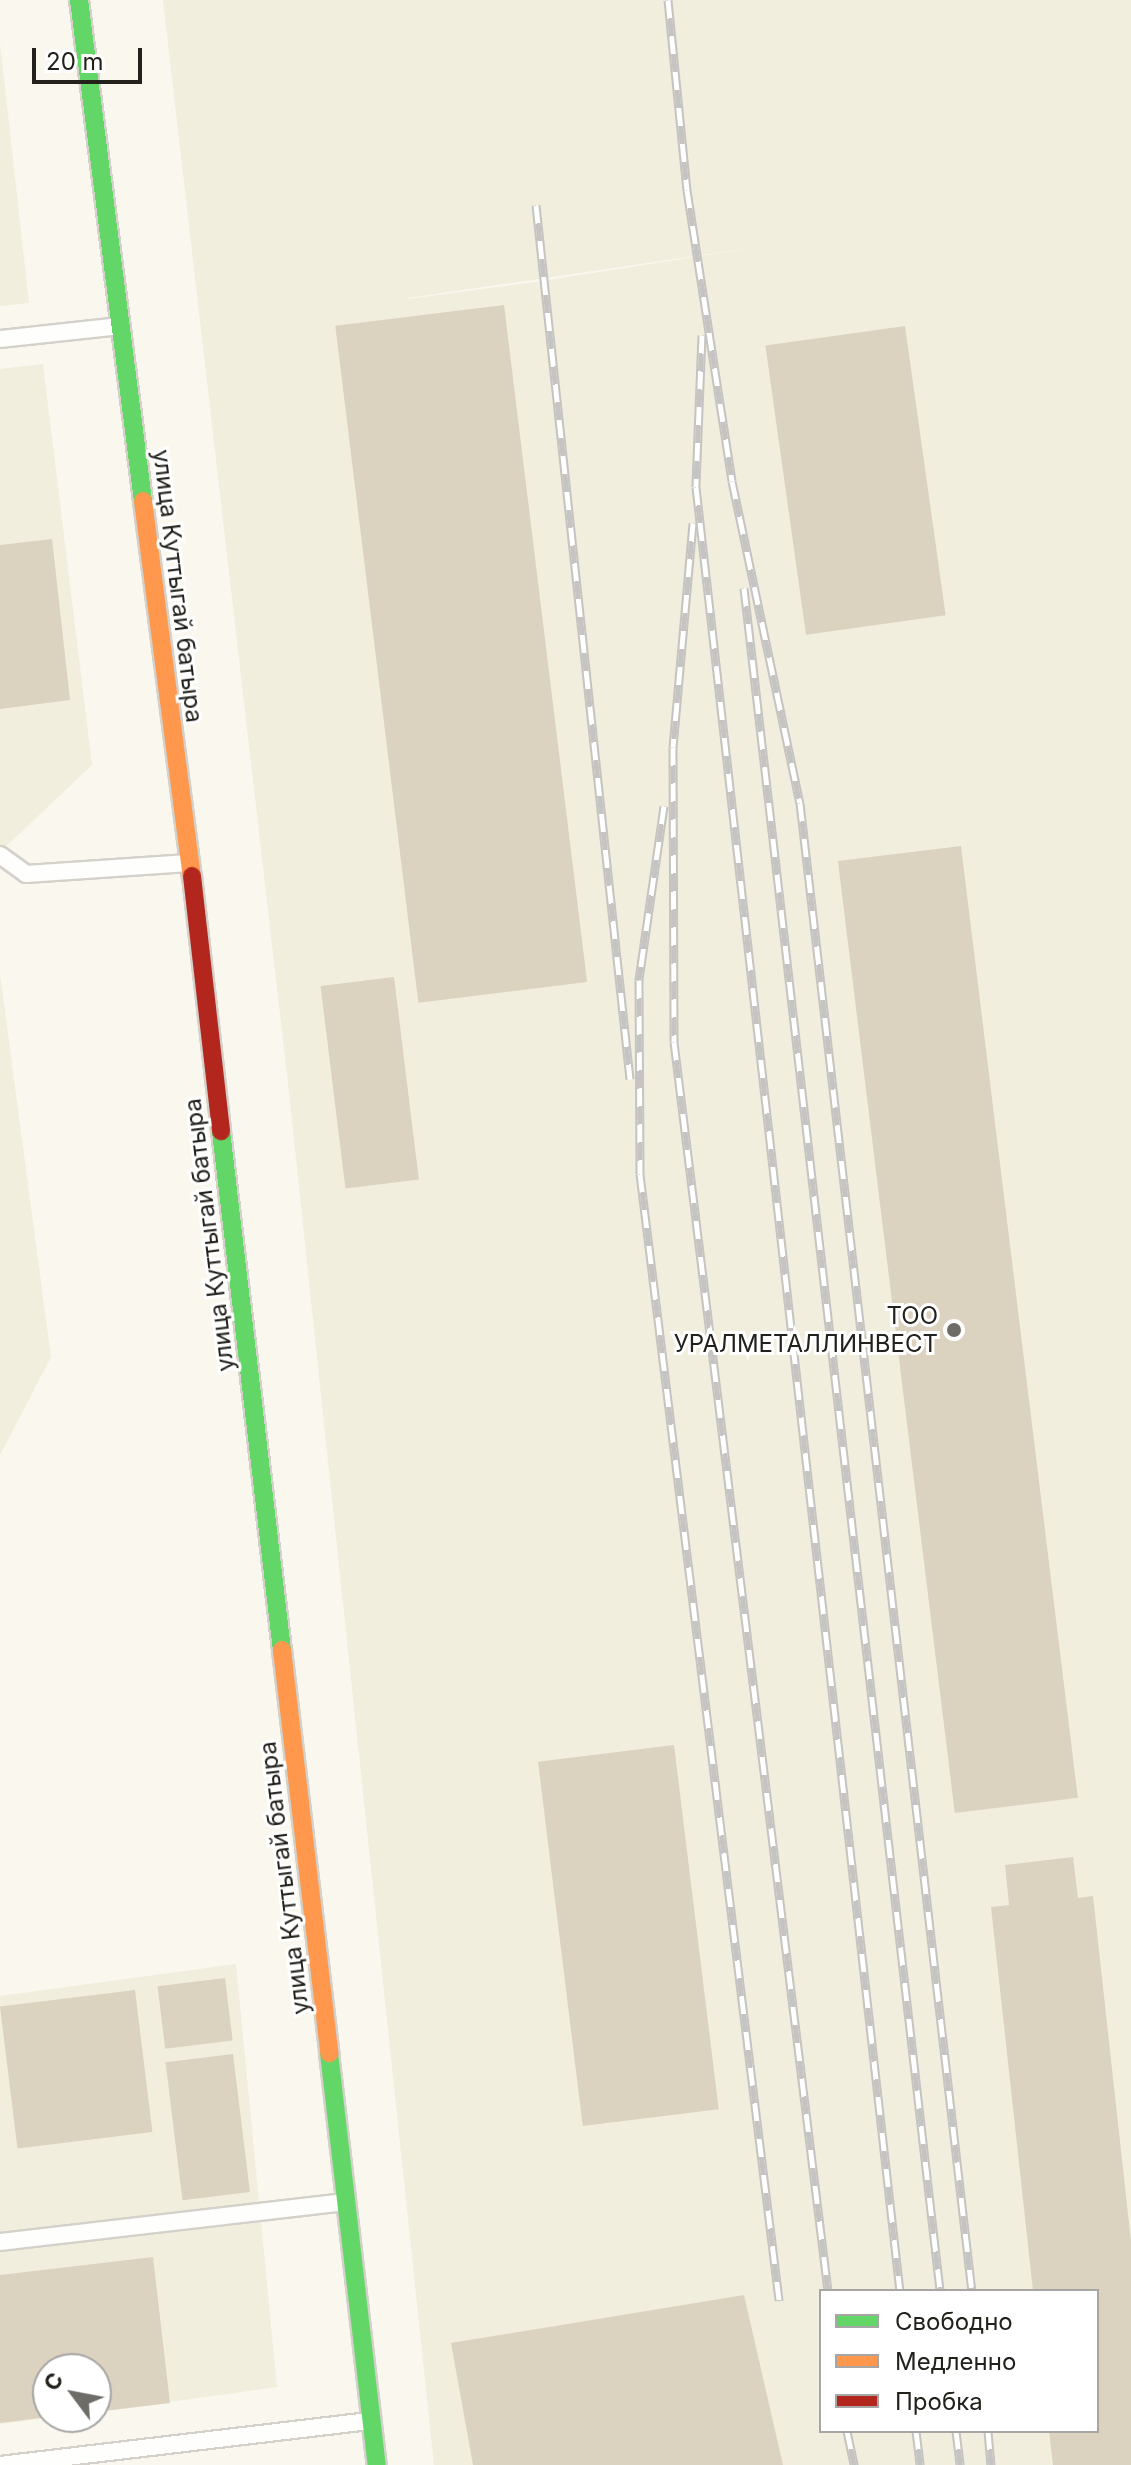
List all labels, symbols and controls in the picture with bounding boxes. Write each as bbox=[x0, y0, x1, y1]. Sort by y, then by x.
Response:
scale bar bbox=[36, 32, 146, 82]
text: 20 m bbox=[46, 47, 104, 76]
street label: улица Куттыгай батыра bbox=[147, 448, 209, 724]
street label: улица Куттыгай батыра bbox=[178, 1097, 240, 1373]
place label: ТОО УРАЛМЕТАЛЛИНВЕСТ bbox=[674, 1302, 938, 1358]
marker: ТОО УРАЛМЕТАЛЛИНВЕСТ bbox=[945, 1321, 963, 1339]
street label: улица Куттыгай батыра bbox=[253, 1740, 315, 2016]
legend bbox=[819, 2289, 1099, 2433]
text: Свободно bbox=[895, 2307, 1013, 2336]
text: Медленно bbox=[895, 2347, 1016, 2376]
north arrow bbox=[32, 2353, 112, 2433]
text: С bbox=[38, 2368, 69, 2395]
text: Пробка bbox=[895, 2387, 983, 2416]

